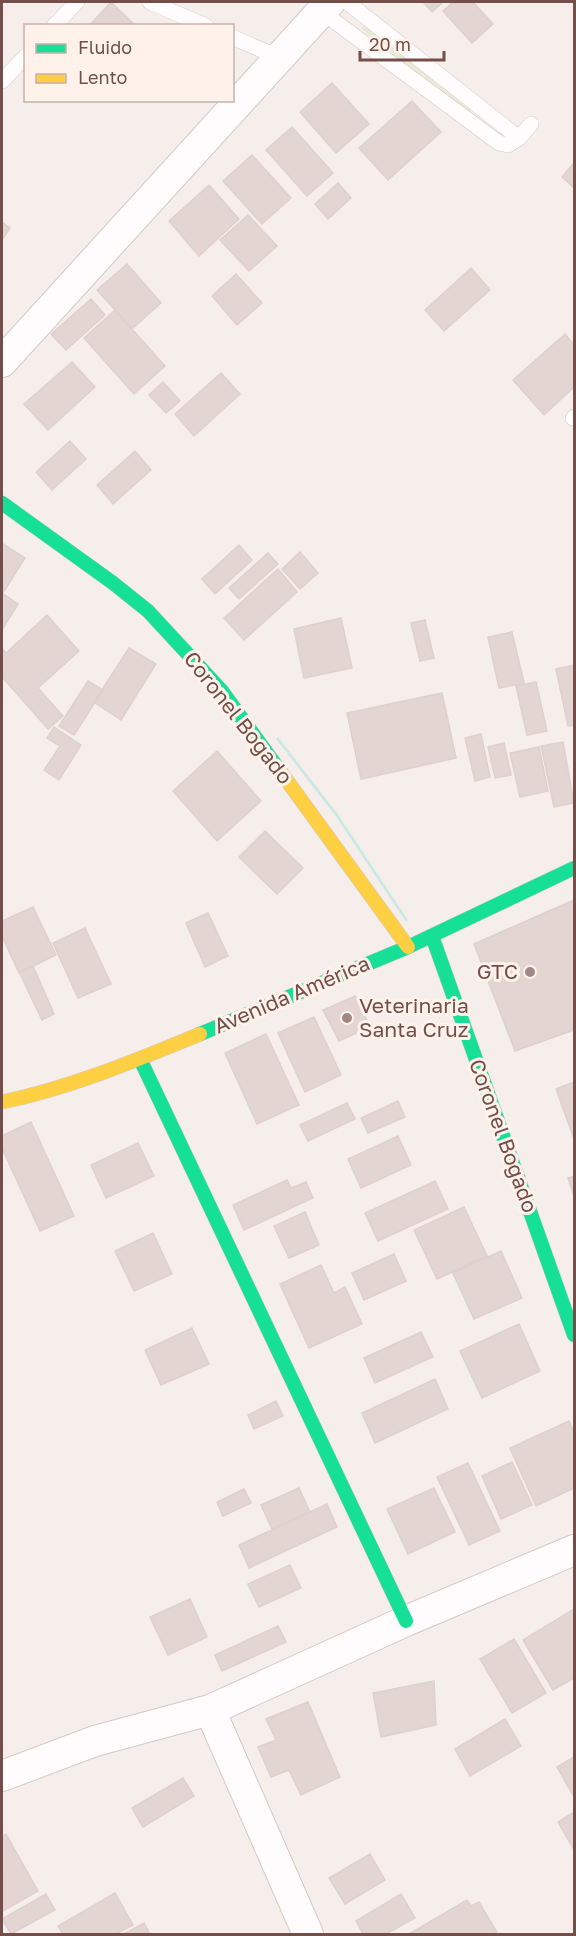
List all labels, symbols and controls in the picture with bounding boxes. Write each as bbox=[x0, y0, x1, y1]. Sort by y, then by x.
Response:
legend bbox=[24, 24, 234, 102]
scale bar bbox=[360, 24, 444, 62]
text: 20 m bbox=[369, 33, 411, 55]
text: Fluido bbox=[78, 36, 132, 58]
text: Lento bbox=[78, 66, 127, 88]
street label: Coronel Bogado bbox=[179, 646, 299, 789]
street label: Avenida América bbox=[210, 950, 373, 1039]
place label: GTC bbox=[477, 958, 518, 984]
marker: GTC bbox=[523, 965, 537, 979]
place label: Veterinaria Santa Cruz bbox=[359, 992, 469, 1042]
marker: Veterinaria Santa Cruz bbox=[340, 1011, 354, 1025]
street label: Coronel Bogado bbox=[464, 1055, 544, 1216]

